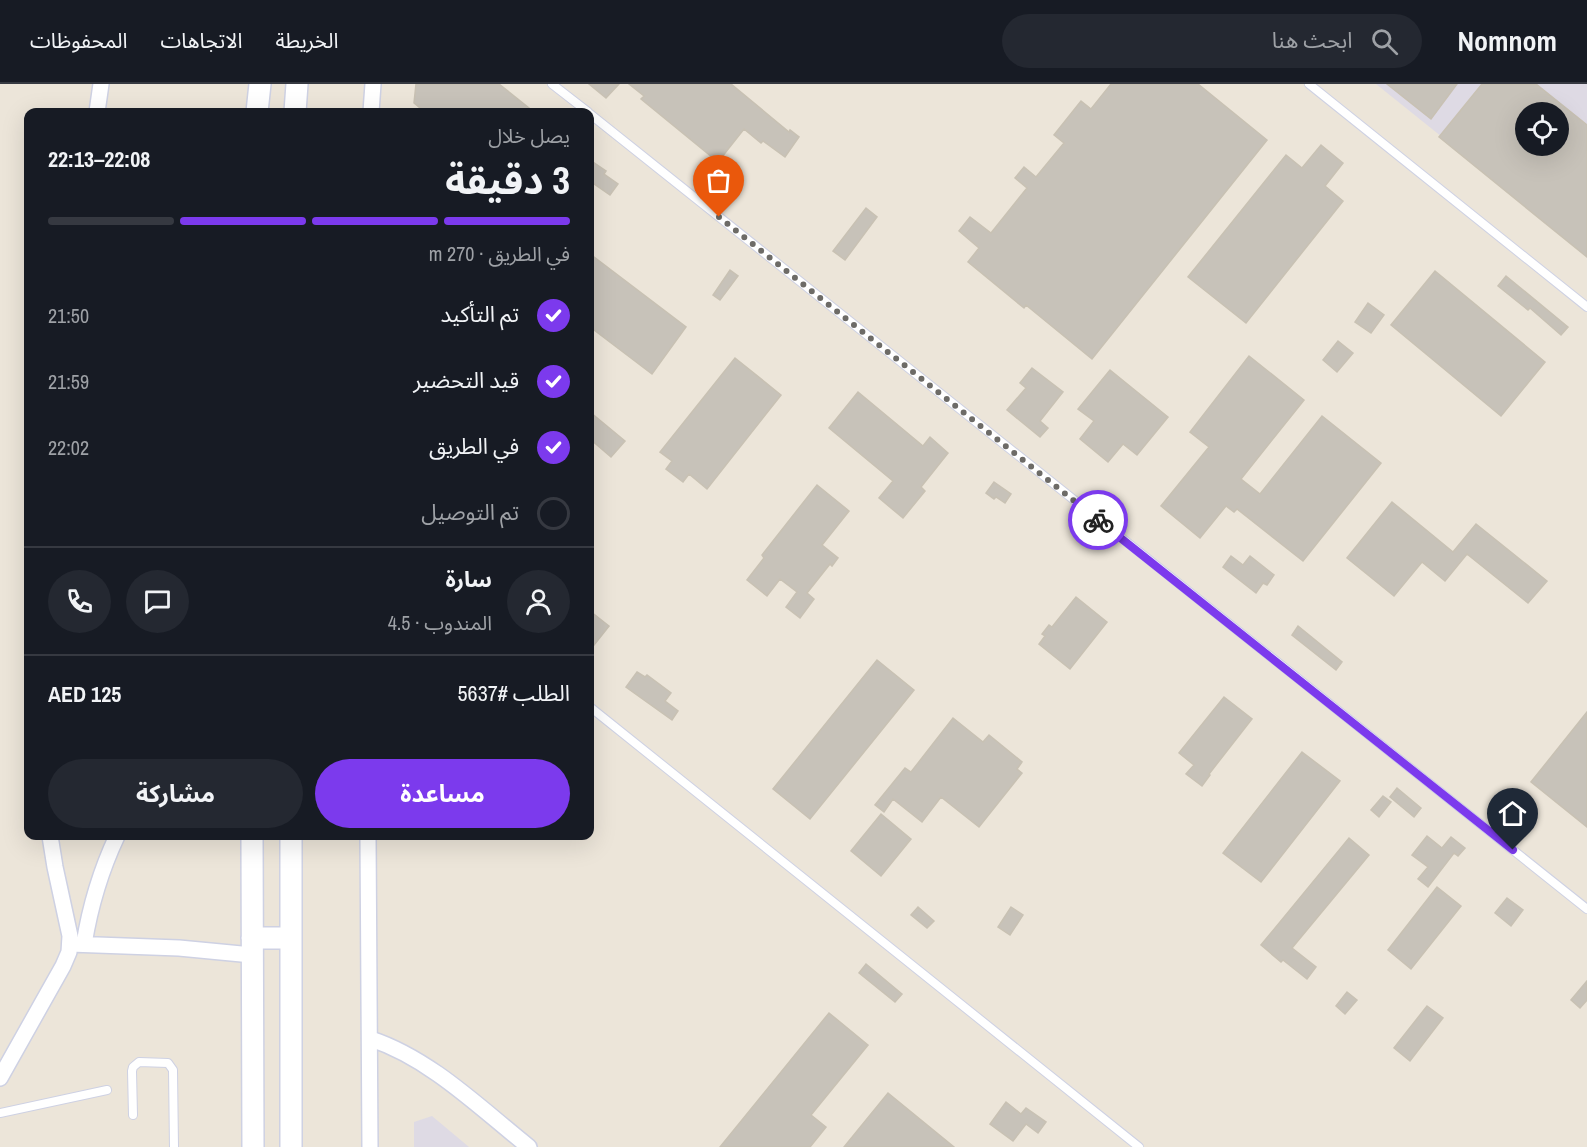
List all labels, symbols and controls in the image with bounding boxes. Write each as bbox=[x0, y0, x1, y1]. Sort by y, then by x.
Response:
search box bbox=[1002, 14, 1422, 68]
text: Nomnom bbox=[1458, 22, 1557, 60]
text: ابحث هنا bbox=[1272, 25, 1353, 55]
icon: search bbox=[1368, 25, 1401, 58]
text: المحفوظات bbox=[30, 26, 127, 55]
text: الاتجاهات bbox=[160, 26, 242, 55]
text: الخريطة bbox=[275, 26, 338, 55]
map controls bbox=[1515, 102, 1569, 156]
button: locate bbox=[1515, 102, 1569, 156]
text: يصل خلال bbox=[488, 122, 570, 149]
text: 22:08–22:13 bbox=[48, 144, 150, 174]
text: 3 دقيقة bbox=[445, 154, 570, 206]
pin bbox=[693, 155, 744, 217]
icon: bag bbox=[702, 164, 735, 197]
text: في الطريق · 270 m bbox=[429, 240, 570, 267]
text: تم التأكيد bbox=[441, 299, 519, 329]
icon: check bbox=[537, 299, 570, 332]
text: 21:50 bbox=[48, 302, 89, 329]
text: قيد التحضير bbox=[413, 365, 519, 395]
icon: check bbox=[537, 365, 570, 398]
text: 21:59 bbox=[48, 368, 89, 395]
text: في الطريق bbox=[429, 431, 519, 461]
icon: check bbox=[537, 431, 570, 464]
text: 22:02 bbox=[48, 434, 89, 461]
courier bbox=[1068, 490, 1128, 550]
text: تم التوصيل bbox=[421, 497, 519, 527]
icon: bike bbox=[1082, 504, 1115, 537]
text: سارة bbox=[446, 564, 492, 594]
button: phone bbox=[48, 570, 111, 633]
button: chat bbox=[126, 570, 189, 633]
button: person bbox=[507, 570, 570, 633]
text: المندوب · 4.5 bbox=[388, 609, 492, 636]
text: الطلب #5637 bbox=[458, 678, 570, 708]
text: AED 125 bbox=[48, 679, 121, 709]
button: مشاركة bbox=[48, 759, 303, 828]
button: مساعدة bbox=[315, 759, 570, 828]
pin bbox=[1487, 788, 1538, 850]
icon: home bbox=[1496, 797, 1529, 830]

